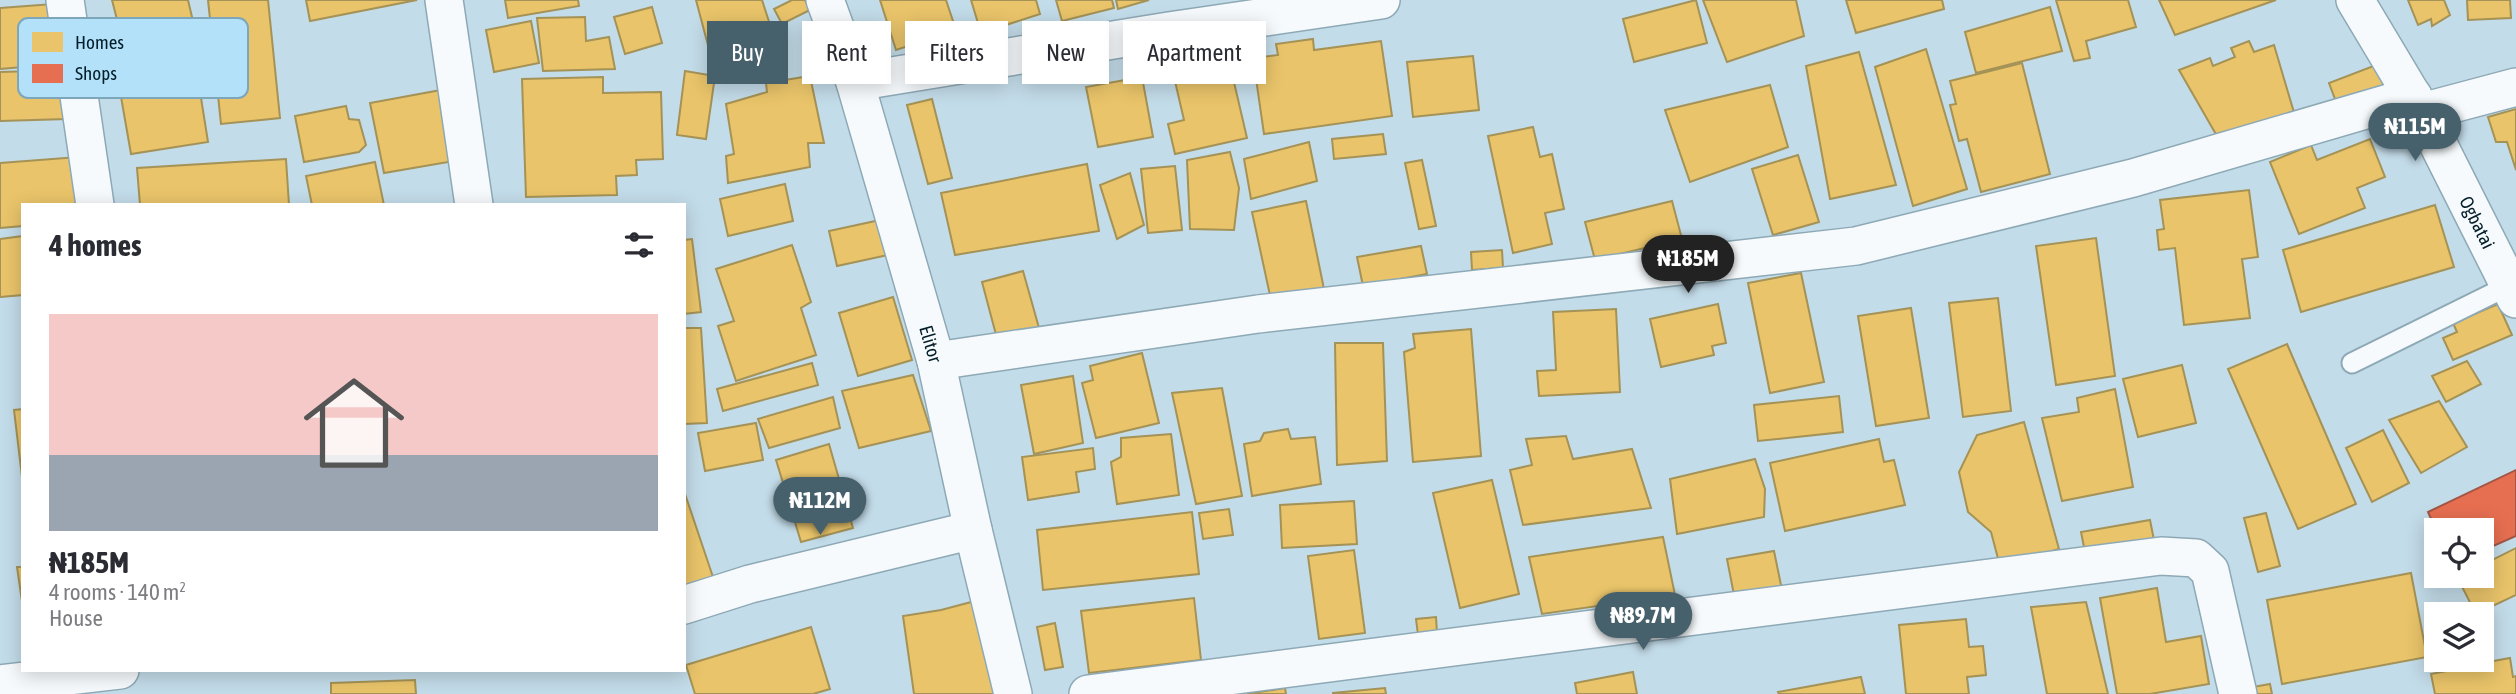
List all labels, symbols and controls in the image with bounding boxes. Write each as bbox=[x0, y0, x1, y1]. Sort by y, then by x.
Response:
legend bbox=[18, 18, 248, 98]
chip: Buy bbox=[707, 21, 788, 84]
chip: Rent bbox=[802, 21, 891, 84]
chip: Filters bbox=[905, 21, 1008, 84]
chip: New bbox=[1022, 21, 1109, 84]
chip: Apartment bbox=[1123, 21, 1266, 84]
text: Homes bbox=[75, 31, 124, 53]
text: Shops bbox=[75, 62, 117, 84]
pin: ₦115M bbox=[2366, 104, 2464, 163]
text: ₦115M bbox=[2384, 113, 2446, 139]
street label: Ogbatai bbox=[2455, 192, 2500, 252]
icon: filters bbox=[620, 226, 658, 264]
text: 4 homes bbox=[49, 228, 142, 262]
pin: ₦185M bbox=[1639, 236, 1737, 295]
text: ₦185M bbox=[1657, 245, 1719, 271]
street label: Elitor bbox=[915, 323, 947, 365]
icon: home bbox=[291, 360, 417, 486]
pin: ₦112M bbox=[771, 477, 869, 537]
text: ₦112M bbox=[789, 487, 851, 513]
map controls bbox=[2424, 518, 2494, 672]
button: locate bbox=[2424, 518, 2494, 588]
text: ₦185M bbox=[49, 545, 129, 579]
text: 4 rooms · 140 m² bbox=[49, 579, 186, 605]
pin: ₦89.7M bbox=[1586, 592, 1700, 652]
text: ₦89.7M bbox=[1610, 602, 1676, 628]
button: layers bbox=[2424, 602, 2494, 672]
text: House bbox=[49, 605, 103, 631]

